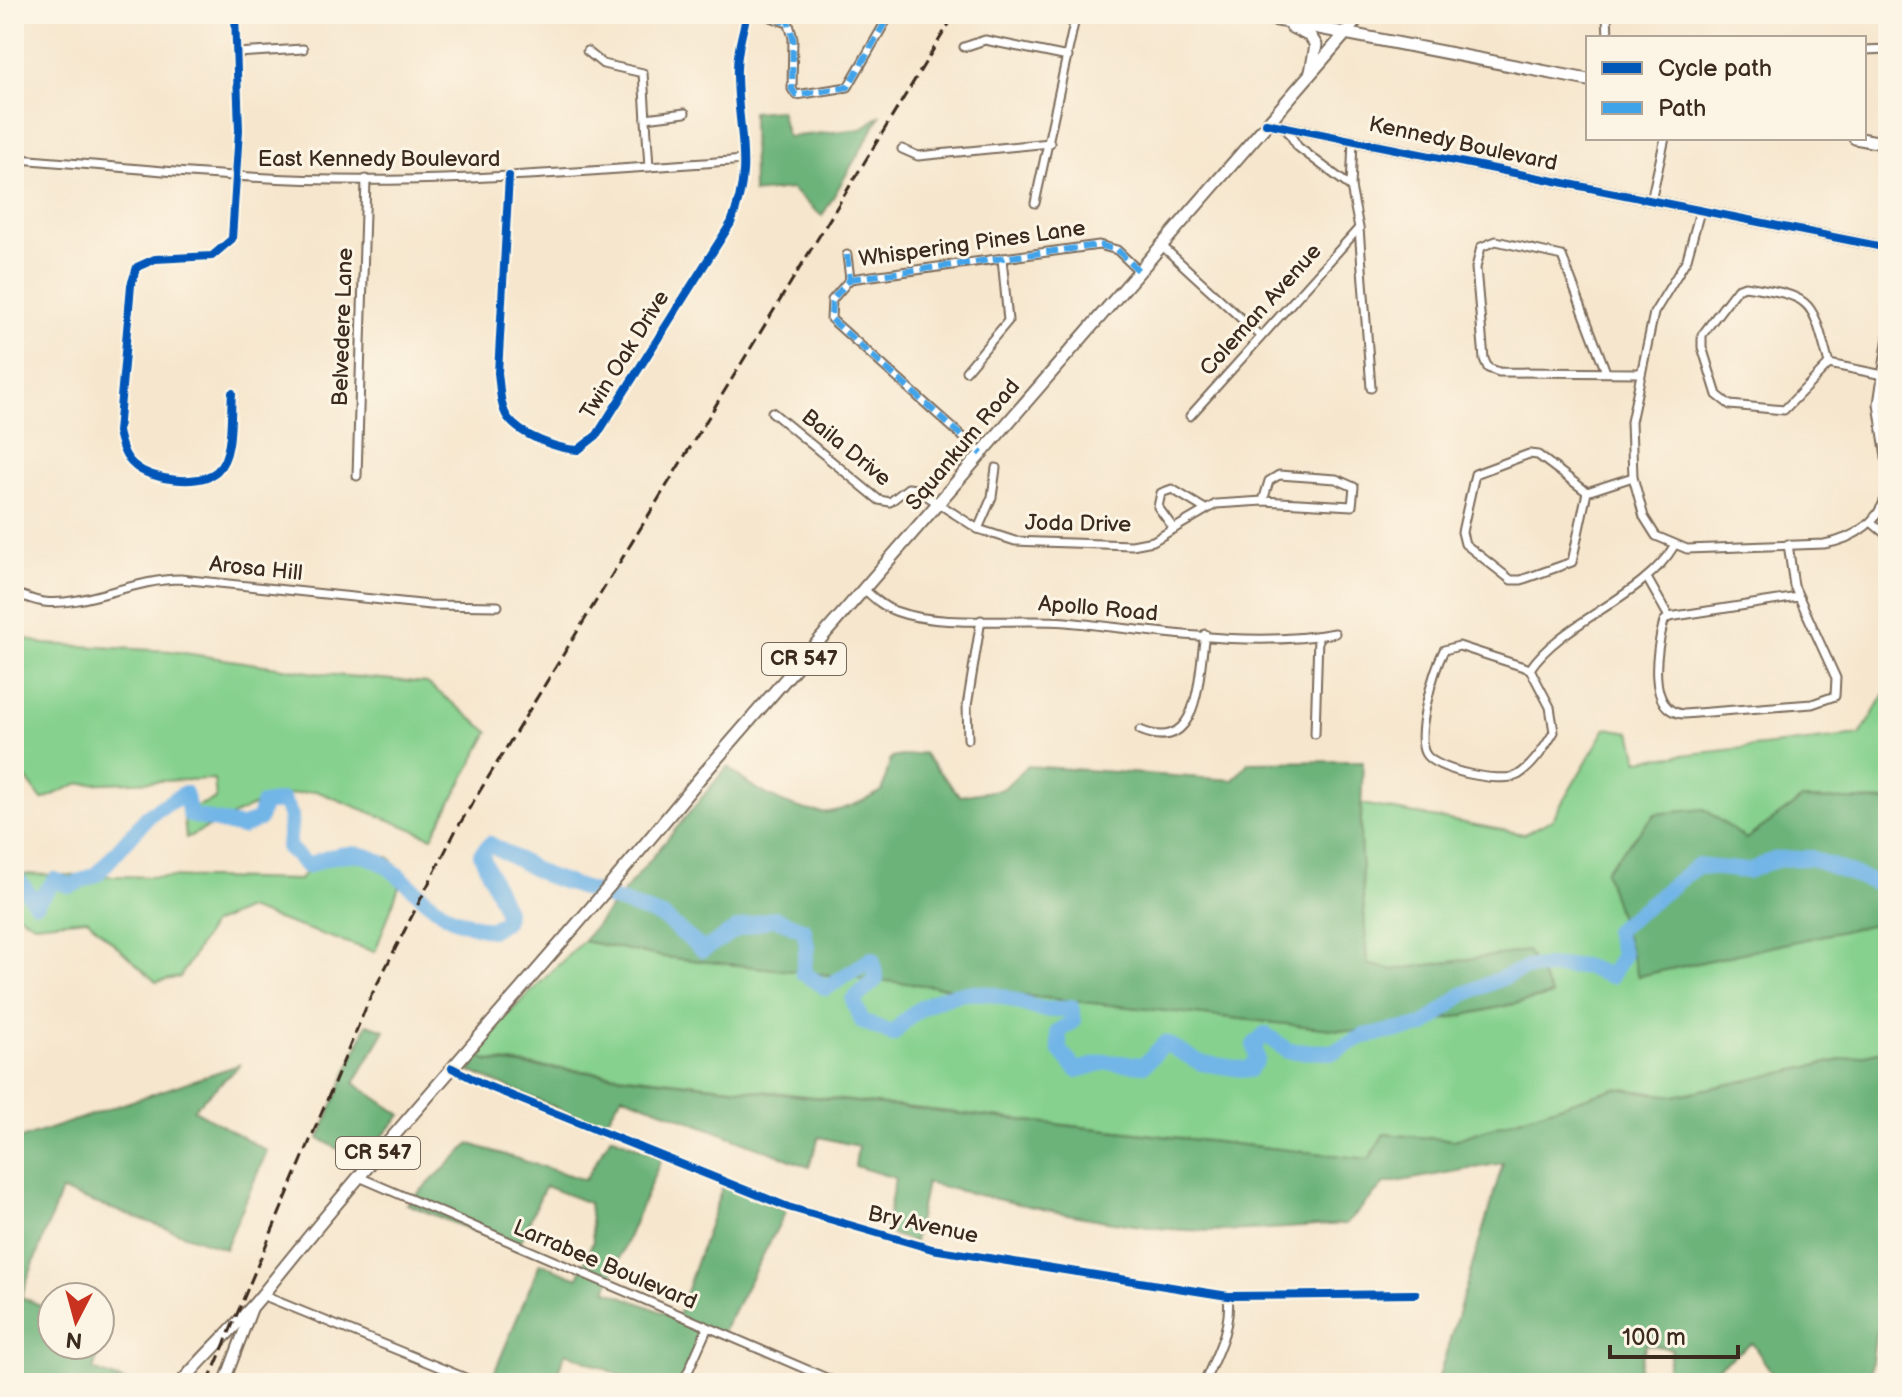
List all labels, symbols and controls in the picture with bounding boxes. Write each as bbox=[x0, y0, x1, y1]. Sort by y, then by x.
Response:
legend bbox=[1586, 36, 1866, 140]
text: Cycle path bbox=[1658, 54, 1772, 83]
text: Path bbox=[1658, 94, 1706, 123]
street label: Kennedy Boulevard bbox=[1366, 111, 1560, 177]
street label: East Kennedy Boulevard bbox=[258, 146, 500, 173]
street label: Whispering Pines Lane bbox=[857, 215, 1087, 273]
street label: Coleman Avenue bbox=[1195, 238, 1327, 382]
street label: Belvedere Lane bbox=[327, 247, 359, 407]
street label: Twin Oak Drive bbox=[575, 286, 675, 424]
street label: Squankum Road bbox=[900, 374, 1026, 516]
street label: Baila Drive bbox=[796, 404, 896, 492]
street label: Joda Drive bbox=[1025, 510, 1131, 538]
street label: Arosa Hill bbox=[208, 551, 304, 587]
street label: Apollo Road bbox=[1037, 590, 1159, 628]
road number: CR 547 bbox=[762, 643, 846, 675]
road number: CR 547 bbox=[336, 1137, 420, 1169]
street label: Bry Avenue bbox=[865, 1200, 981, 1250]
street label: Larrabee Boulevard bbox=[509, 1214, 701, 1316]
north arrow bbox=[36, 1281, 116, 1361]
scale bar bbox=[1610, 1309, 1738, 1359]
text: 100 m bbox=[1622, 1323, 1686, 1352]
text: N bbox=[64, 1325, 84, 1354]

